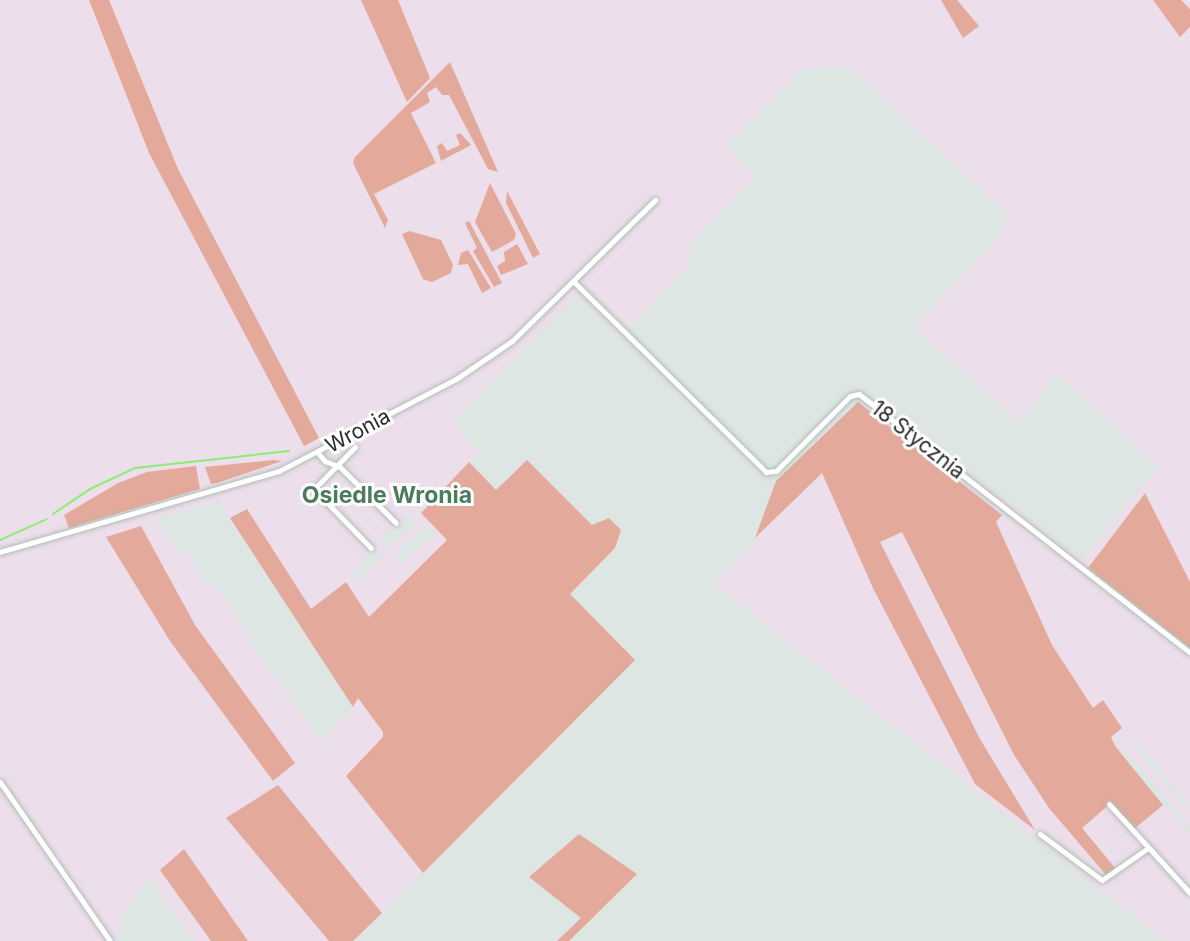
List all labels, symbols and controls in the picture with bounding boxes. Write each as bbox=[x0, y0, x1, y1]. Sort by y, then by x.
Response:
street label: 18 Stycznia bbox=[866, 396, 970, 484]
street label: Wronia bbox=[321, 404, 395, 458]
district label: Osiedle Wronia bbox=[302, 481, 472, 509]

